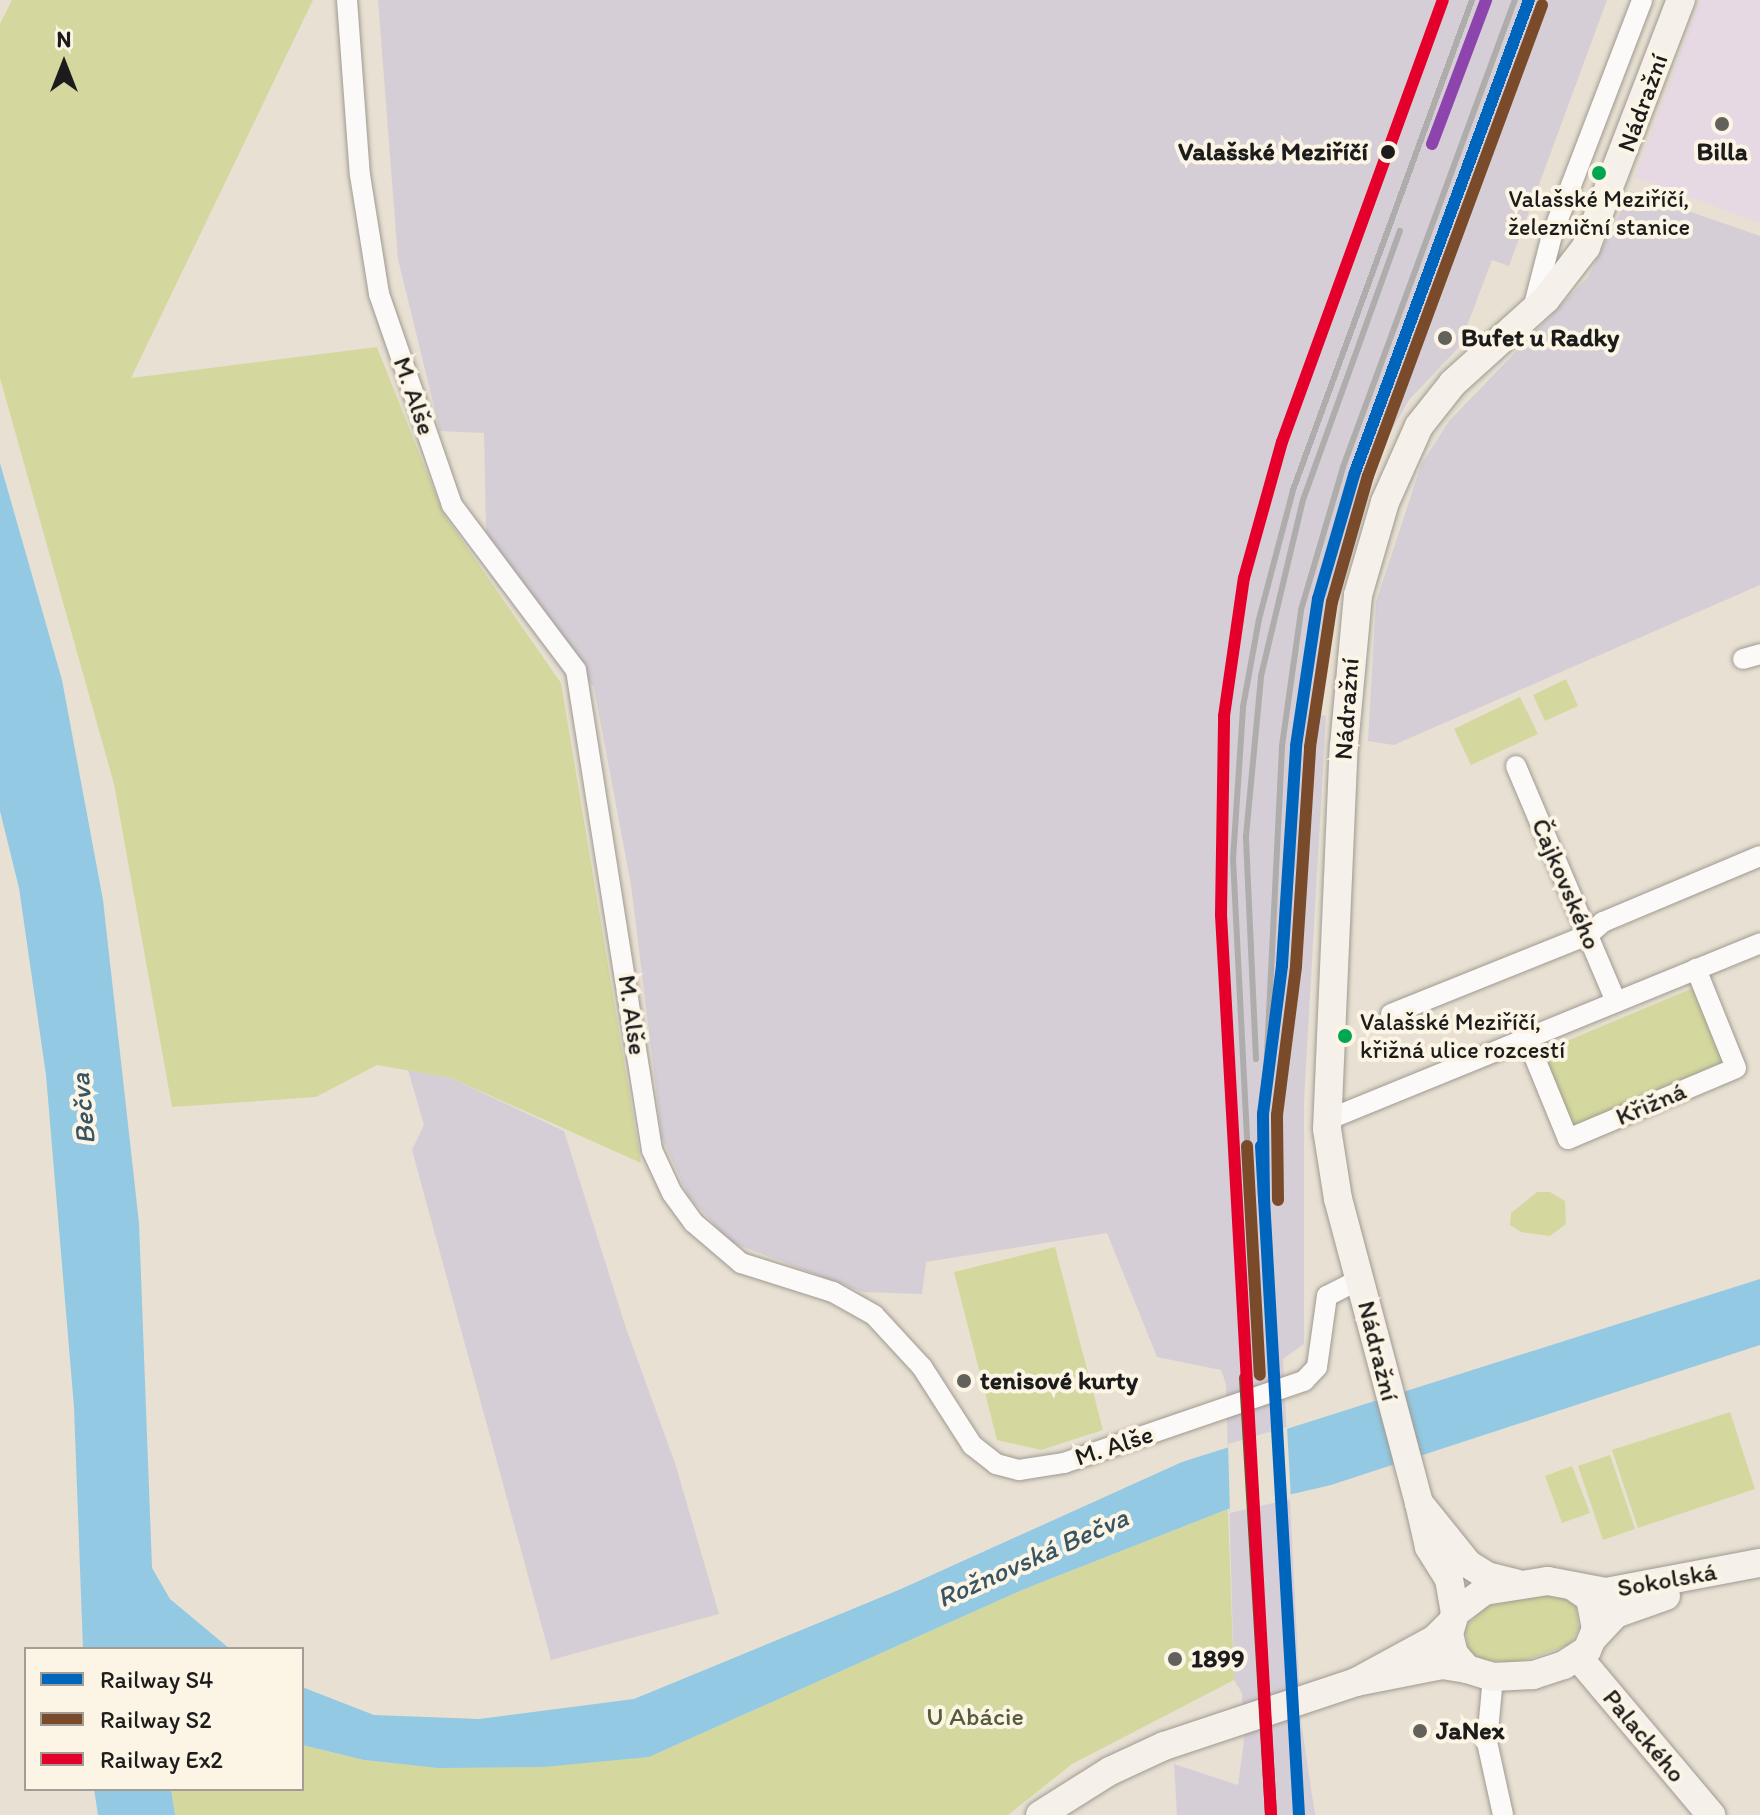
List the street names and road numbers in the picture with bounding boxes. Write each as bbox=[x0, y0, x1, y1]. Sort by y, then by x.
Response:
street label: Nádražní bbox=[1611, 50, 1675, 156]
street label: M. Alše bbox=[386, 353, 442, 439]
street label: Nádražní bbox=[1328, 657, 1366, 761]
street label: Čajkovského bbox=[1524, 814, 1608, 954]
street label: M. Alše bbox=[611, 973, 653, 1057]
street label: Křižná bbox=[1611, 1075, 1691, 1133]
street label: Nádražní bbox=[1350, 1298, 1406, 1404]
street label: M. Alše bbox=[1071, 1419, 1157, 1473]
street label: Sokolská bbox=[1615, 1556, 1719, 1604]
street label: Palackého bbox=[1596, 1683, 1692, 1789]

